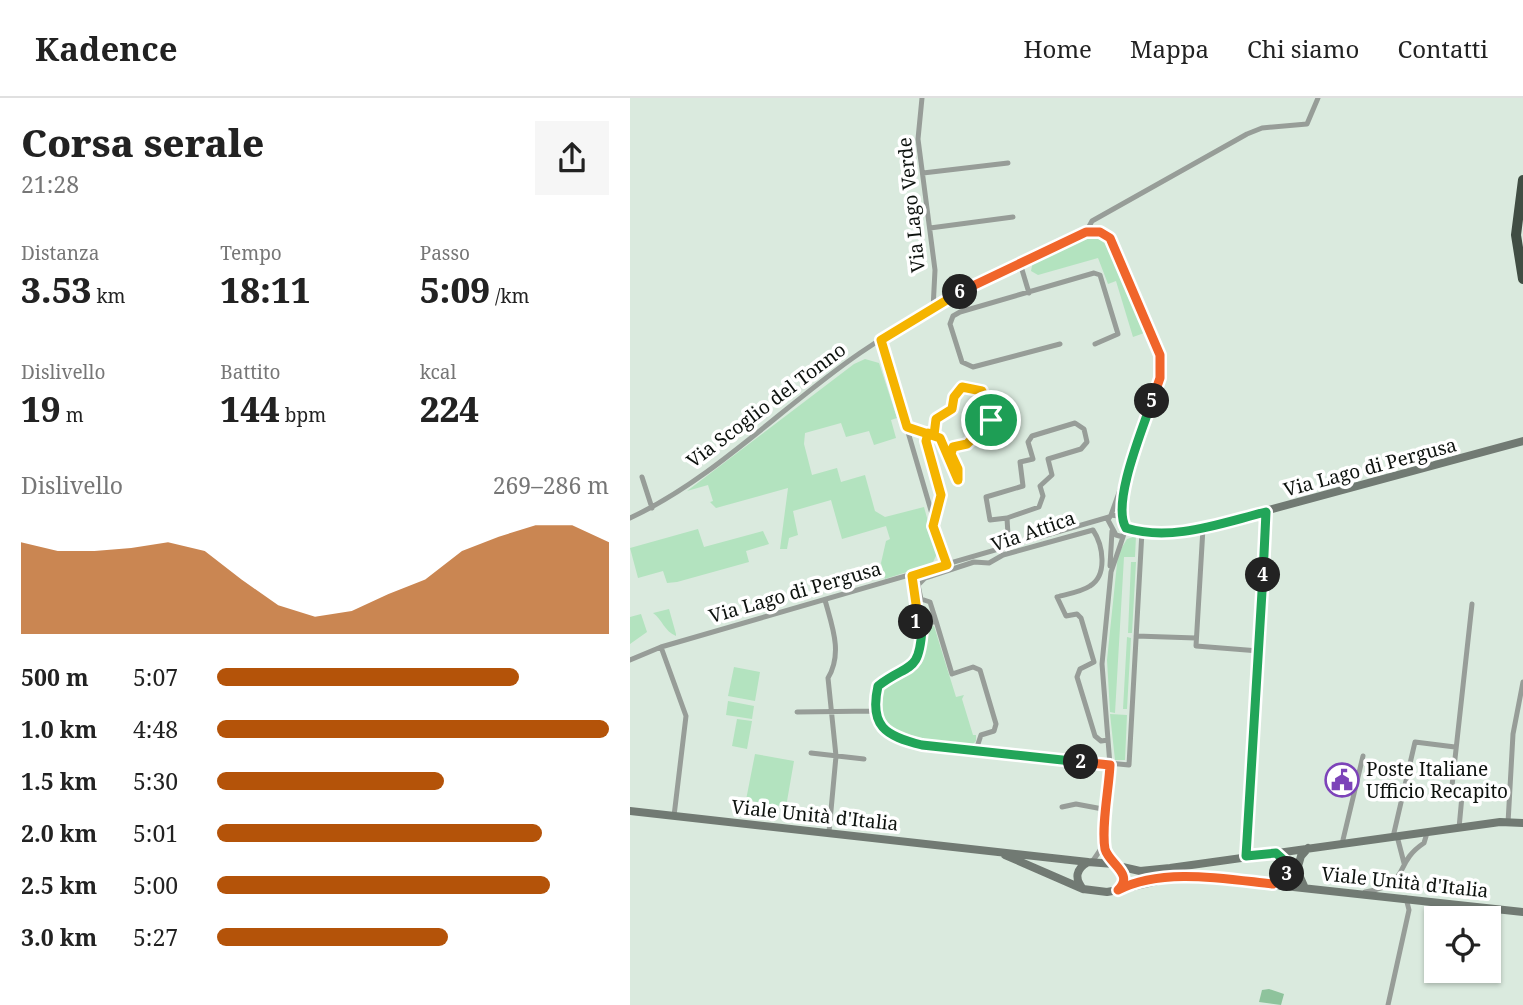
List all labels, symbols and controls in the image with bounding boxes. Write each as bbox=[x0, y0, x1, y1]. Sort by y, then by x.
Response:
text: Kadence bbox=[35, 26, 178, 71]
text: Home bbox=[1024, 32, 1092, 65]
text: Mappa bbox=[1130, 32, 1209, 65]
text: Chi siamo bbox=[1247, 32, 1359, 65]
text: Contatti bbox=[1397, 32, 1488, 65]
text: Corsa serale bbox=[21, 116, 264, 168]
button: share bbox=[535, 121, 609, 195]
street label: Via Lago Verde bbox=[891, 136, 931, 274]
text: 21:28 bbox=[21, 168, 79, 200]
text: Distanza bbox=[21, 240, 100, 266]
text: Tempo bbox=[220, 240, 282, 266]
text: Passo bbox=[420, 240, 470, 266]
text: 3.53 bbox=[21, 266, 91, 313]
text: 18:11 bbox=[220, 266, 311, 313]
text: 5:09 bbox=[420, 266, 490, 313]
pin: 6 bbox=[942, 274, 978, 310]
text: 6 bbox=[954, 278, 965, 304]
text: km bbox=[91, 283, 125, 309]
text: /km bbox=[490, 283, 530, 309]
street label: Via Scoglio del Tonno bbox=[681, 337, 851, 473]
text: Dislivello bbox=[21, 359, 105, 385]
text: Battito bbox=[220, 359, 281, 385]
text: kcal bbox=[420, 359, 456, 385]
pin: 5 bbox=[1134, 384, 1170, 418]
text: 19 bbox=[21, 385, 61, 432]
text: 144 bbox=[220, 385, 280, 432]
text: 224 bbox=[420, 385, 479, 432]
text: 5 bbox=[1146, 387, 1157, 413]
pin bbox=[961, 390, 1021, 450]
icon: arrive bbox=[972, 401, 1010, 439]
text: m bbox=[61, 402, 84, 428]
text: bpm bbox=[280, 402, 326, 428]
street label: Via Lago di Pergusa bbox=[1281, 431, 1459, 503]
text: Dislivello bbox=[21, 469, 123, 501]
text: 269–286 m bbox=[493, 469, 609, 501]
street label: Via Attica bbox=[987, 504, 1079, 558]
street label: Via Lago di Pergusa bbox=[706, 555, 884, 629]
pin: 4 bbox=[1246, 558, 1280, 592]
text: 4 bbox=[1257, 561, 1268, 587]
pin: 1 bbox=[898, 604, 934, 640]
text: 1 bbox=[910, 608, 921, 634]
text: 500 m bbox=[21, 661, 89, 693]
text: 5:07 bbox=[133, 661, 178, 693]
text: 1.0 km bbox=[21, 713, 97, 745]
text: 4:48 bbox=[133, 713, 178, 745]
pin: 2 bbox=[1064, 744, 1098, 780]
text: 2 bbox=[1075, 748, 1086, 774]
place label: Poste Italiane Ufficio Recapito bbox=[1366, 756, 1508, 804]
public building icon: Poste Italiane Ufficio Recapito bbox=[1323, 761, 1361, 799]
text: 1.5 km bbox=[21, 765, 97, 797]
text: 5:30 bbox=[133, 765, 178, 797]
street label: Viale Unità d'Italia bbox=[730, 793, 900, 837]
text: 2.0 km bbox=[21, 817, 97, 849]
text: 5:01 bbox=[133, 817, 178, 849]
pin: 3 bbox=[1270, 856, 1304, 892]
text: 3 bbox=[1281, 860, 1292, 886]
street label: Viale Unità d'Italia bbox=[1320, 860, 1490, 904]
text: 2.5 km bbox=[21, 869, 97, 901]
text: 5:00 bbox=[133, 869, 178, 901]
map controls bbox=[1424, 906, 1501, 983]
button: locate bbox=[1424, 906, 1501, 983]
text: 3.0 km bbox=[21, 921, 97, 953]
text: 5:27 bbox=[133, 921, 178, 953]

